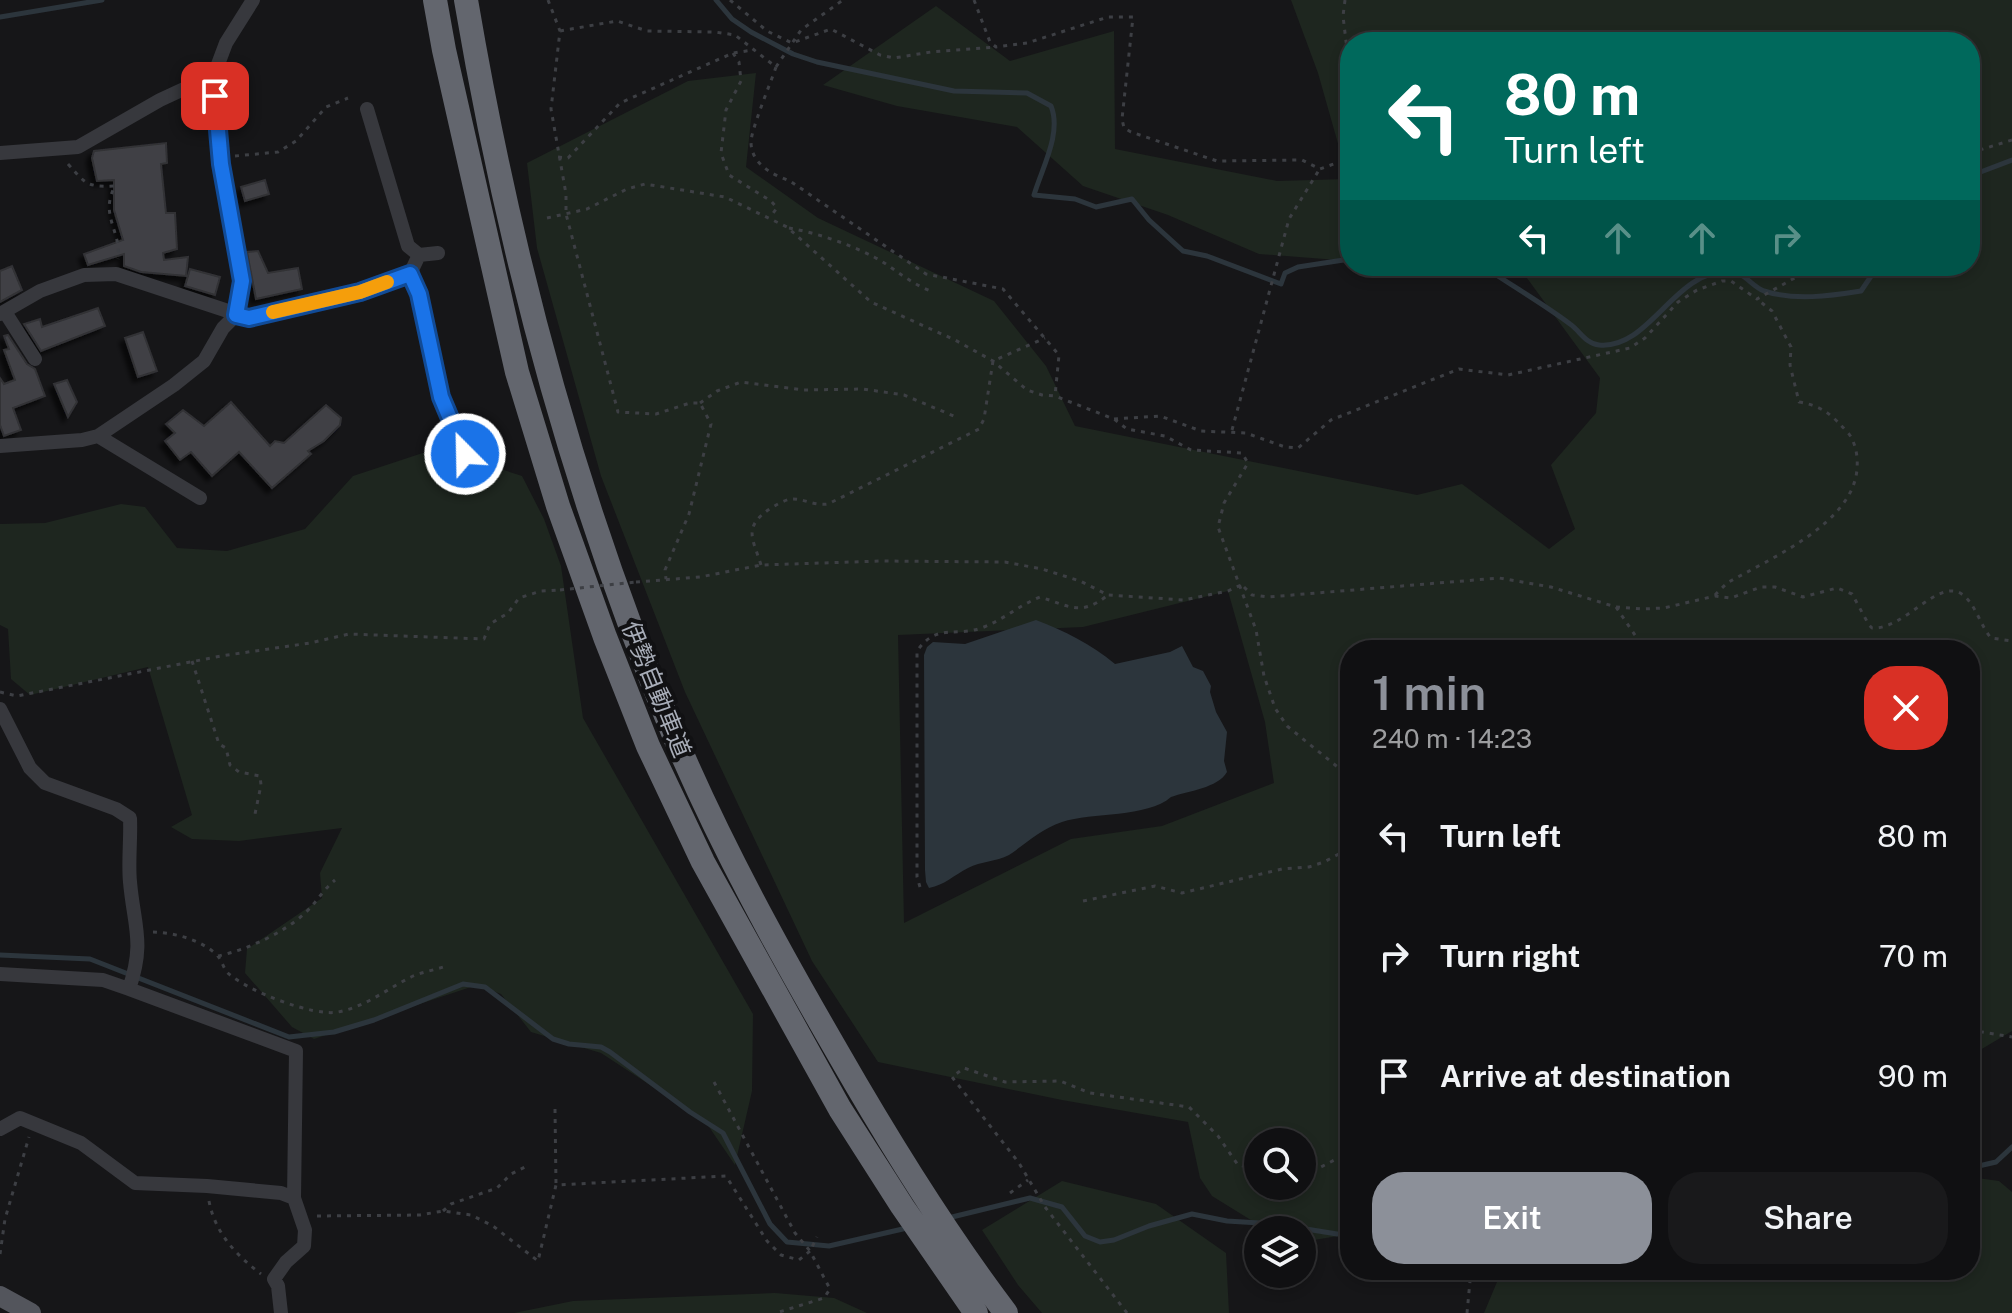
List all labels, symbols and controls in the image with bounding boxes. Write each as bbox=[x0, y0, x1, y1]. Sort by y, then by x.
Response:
pin bbox=[181, 62, 249, 130]
text: 80 m bbox=[1504, 62, 1640, 128]
icon: left bbox=[1372, 64, 1476, 168]
icon: arrive bbox=[193, 74, 237, 118]
text: Turn left bbox=[1504, 129, 1645, 171]
icon: left bbox=[1512, 216, 1556, 260]
icon: ahead bbox=[1596, 216, 1640, 260]
icon: ahead bbox=[1680, 216, 1724, 260]
icon: right bbox=[1764, 216, 1808, 260]
position arrow bbox=[423, 412, 507, 496]
street label: 伊勢自動車道 bbox=[617, 617, 697, 761]
text: 1 min bbox=[1372, 664, 1486, 721]
button: close bbox=[1864, 666, 1948, 750]
text: 240 m · 14:23 bbox=[1372, 723, 1532, 754]
icon: left bbox=[1372, 814, 1416, 858]
text: Turn left bbox=[1440, 818, 1561, 854]
text: 80 m bbox=[1877, 818, 1948, 854]
icon: right bbox=[1372, 934, 1416, 978]
text: Turn right bbox=[1440, 938, 1580, 974]
text: 70 m bbox=[1879, 938, 1948, 974]
icon: arrive bbox=[1372, 1054, 1416, 1098]
text: Arrive at destination bbox=[1440, 1058, 1731, 1094]
text: 90 m bbox=[1878, 1058, 1948, 1094]
map controls bbox=[1244, 1128, 1316, 1288]
button: search bbox=[1244, 1128, 1316, 1200]
button: Exit bbox=[1372, 1172, 1652, 1264]
button: Share bbox=[1668, 1172, 1948, 1264]
button: layers bbox=[1244, 1216, 1316, 1288]

